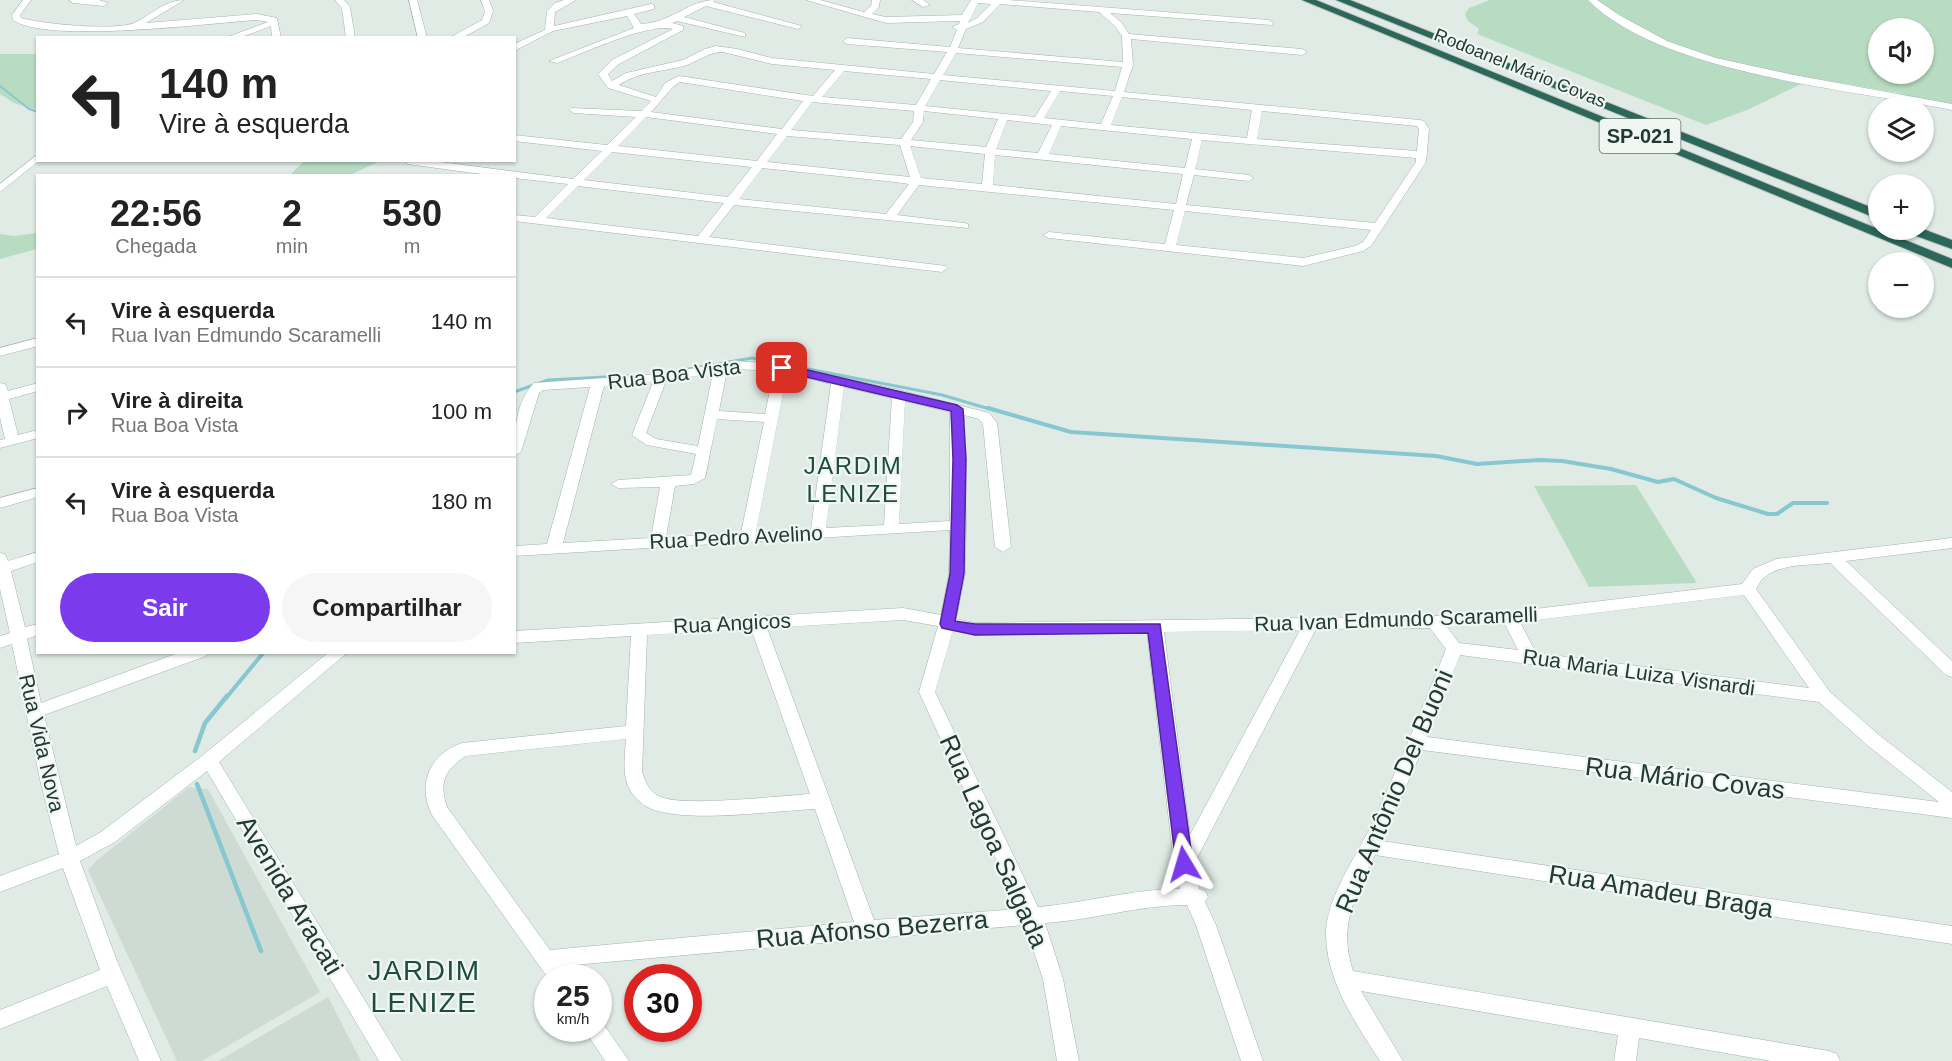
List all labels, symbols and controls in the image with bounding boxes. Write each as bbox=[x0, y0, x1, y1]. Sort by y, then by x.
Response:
map controls bbox=[1868, 18, 1934, 318]
button: sound bbox=[1868, 18, 1934, 84]
street label: Rodoanel Mário Covas bbox=[1431, 24, 1609, 112]
icon: left bbox=[60, 60, 138, 138]
text: 140 m bbox=[159, 60, 278, 107]
button: layers bbox=[1868, 96, 1934, 162]
text: Vire à esquerda bbox=[159, 109, 349, 139]
road number: SP-021 bbox=[1600, 119, 1680, 153]
button: + bbox=[1868, 174, 1934, 240]
text: 22:56 bbox=[110, 193, 202, 234]
text: 2 bbox=[282, 193, 302, 234]
text: 530 bbox=[382, 193, 442, 234]
text: Chegada bbox=[115, 235, 197, 257]
text: min bbox=[276, 235, 308, 257]
text: m bbox=[404, 235, 420, 257]
button: − bbox=[1868, 252, 1934, 318]
text: Vire à esquerda bbox=[111, 298, 274, 323]
icon: left bbox=[60, 306, 93, 339]
text: 140 m bbox=[431, 309, 492, 334]
text: Rua Ivan Edmundo Scaramelli bbox=[111, 324, 381, 346]
pin bbox=[756, 342, 807, 393]
icon: arrive bbox=[765, 351, 798, 384]
street label: Rua Boa Vista bbox=[606, 354, 742, 394]
text: Vire à direita bbox=[111, 388, 243, 413]
icon: right bbox=[60, 396, 93, 429]
text: 100 m bbox=[431, 399, 492, 424]
text: Rua Boa Vista bbox=[111, 414, 239, 436]
district label: JARDIM LENIZE bbox=[804, 452, 902, 507]
text: Vire à esquerda bbox=[111, 478, 274, 503]
icon: left bbox=[60, 486, 93, 519]
text: 180 m bbox=[431, 489, 492, 514]
text: Rua Boa Vista bbox=[111, 504, 239, 526]
street label: Rua Pedro Avelino bbox=[649, 521, 823, 553]
button: Sair bbox=[60, 573, 270, 642]
button: Compartilhar bbox=[282, 573, 492, 642]
street label: Rua Ivan Edmundo Scaramelli bbox=[1254, 603, 1538, 635]
street label: Rua Angicos bbox=[673, 608, 791, 638]
street label: Rua Maria Luiza Visnardi bbox=[1521, 644, 1757, 700]
street label: Rua Antônio Del Buoni bbox=[1329, 665, 1459, 917]
street label: Rua Vida Nova bbox=[15, 672, 69, 815]
street label: Rua Lagoa Salgada bbox=[934, 730, 1055, 953]
street label: Rua Mário Covas bbox=[1583, 751, 1787, 805]
street label: Avenida Aracati bbox=[231, 810, 349, 980]
position arrow bbox=[1152, 832, 1216, 896]
street label: Rua Amadeu Braga bbox=[1547, 858, 1776, 924]
street label: Rua Afonso Bezerra bbox=[755, 904, 990, 954]
district label: JARDIM LENIZE bbox=[367, 955, 481, 1018]
speed limit sign: 30 bbox=[624, 964, 702, 1042]
text: 25 bbox=[556, 979, 590, 1012]
text: km/h bbox=[557, 1010, 589, 1027]

